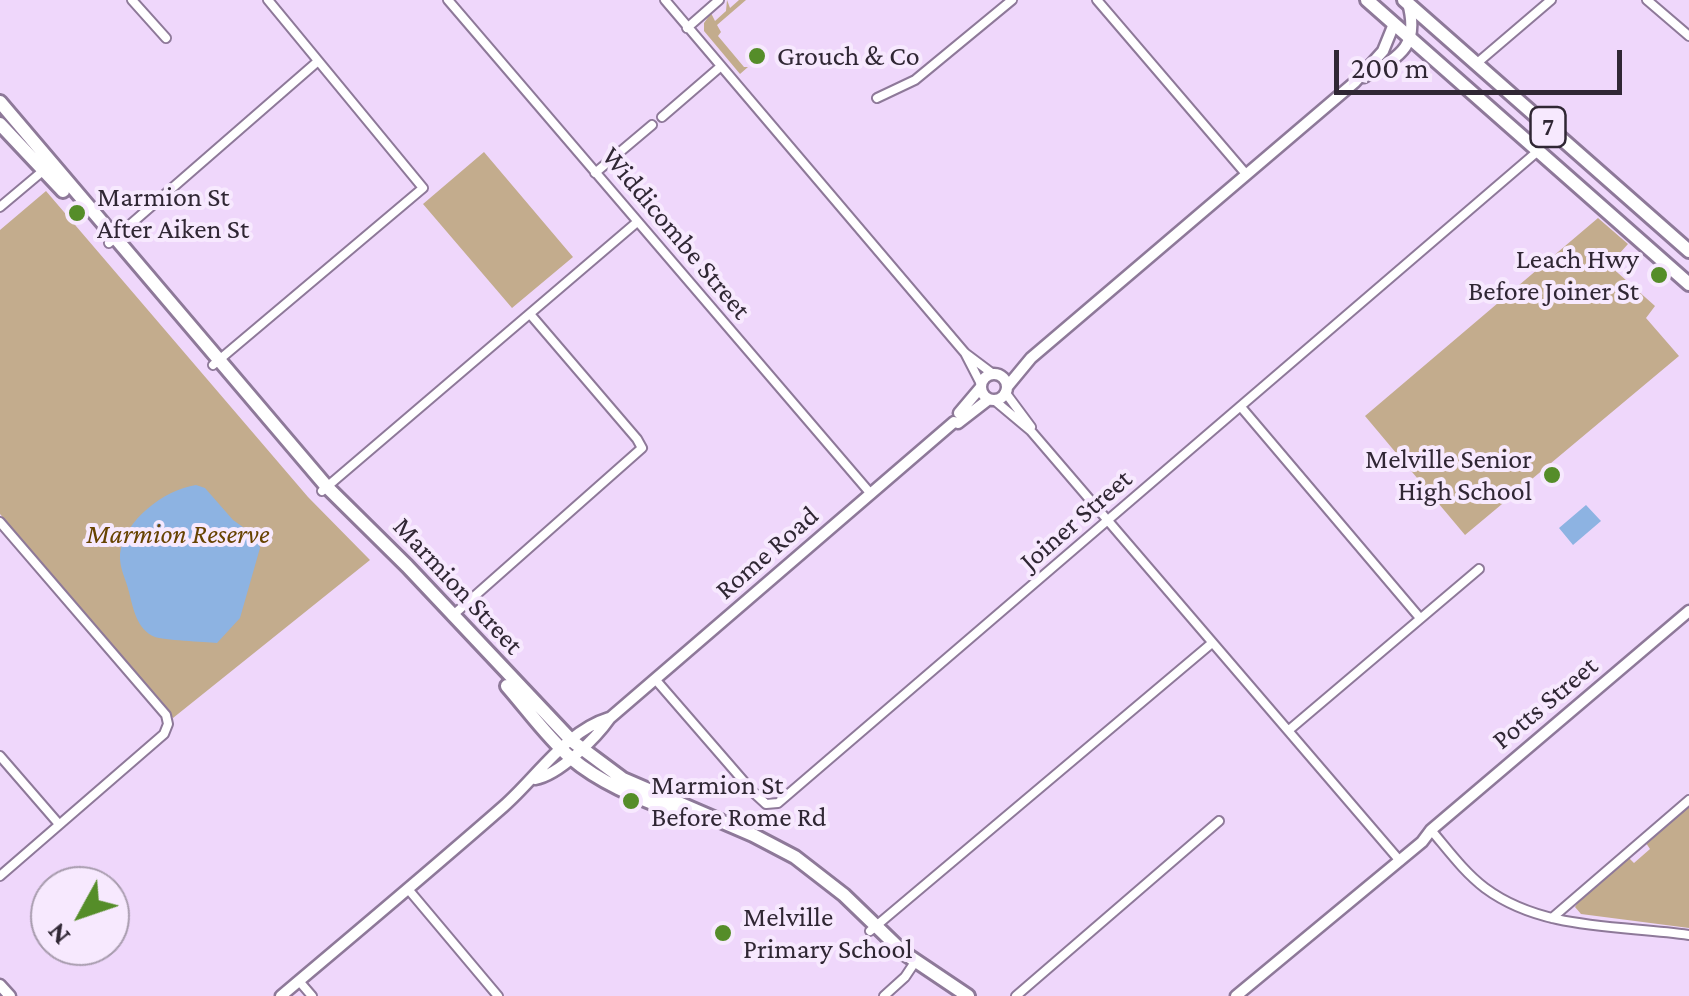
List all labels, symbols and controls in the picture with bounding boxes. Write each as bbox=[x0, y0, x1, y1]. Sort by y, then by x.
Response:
scale bar bbox=[1339, 30, 1626, 92]
place label: Grouch & Co bbox=[777, 39, 920, 73]
marker: Grouch & Co bbox=[746, 45, 768, 67]
text: 200 m bbox=[1351, 51, 1429, 84]
road number: 7 bbox=[1530, 107, 1566, 147]
street label: Widdicombe Street bbox=[594, 140, 758, 326]
place label: Marmion St After Aiken St bbox=[97, 180, 249, 246]
marker: Marmion St After Aiken St bbox=[66, 202, 88, 224]
place label: Leach Hwy Before Joiner St bbox=[1468, 242, 1639, 308]
marker: Leach Hwy Before Joiner St bbox=[1648, 264, 1670, 286]
place label: Melville Senior High School bbox=[1365, 442, 1532, 508]
street label: Joiner Street bbox=[1013, 462, 1139, 578]
marker: Melville Senior High School bbox=[1541, 464, 1563, 486]
street label: Rome Road bbox=[708, 499, 826, 607]
street label: Marmion Street bbox=[386, 510, 530, 662]
park label: Marmion Reserve bbox=[86, 517, 270, 551]
street label: Potts Street bbox=[1485, 649, 1605, 757]
place label: Marmion St Before Rome Rd bbox=[651, 768, 827, 834]
marker: Marmion St Before Rome Rd bbox=[620, 790, 642, 812]
north arrow bbox=[30, 866, 130, 966]
place label: Melville Primary School bbox=[743, 900, 913, 966]
text: N bbox=[40, 917, 76, 952]
marker: Melville Primary School bbox=[712, 922, 734, 944]

